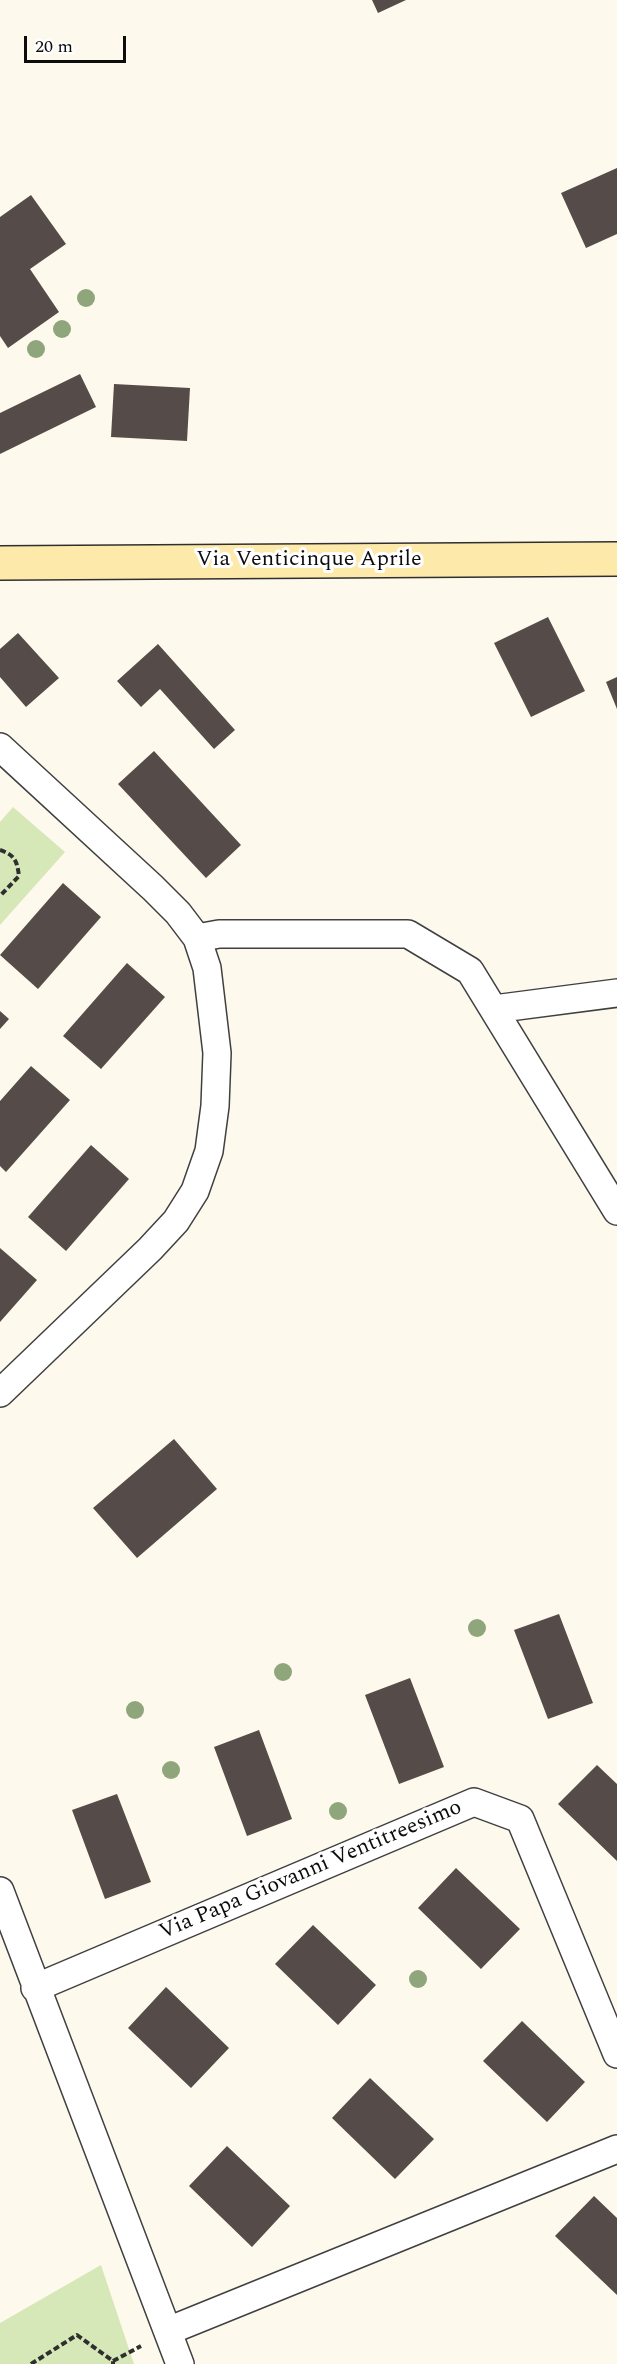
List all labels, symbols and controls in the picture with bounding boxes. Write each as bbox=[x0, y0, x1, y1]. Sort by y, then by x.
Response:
scale bar bbox=[27, 24, 129, 62]
text: 20 m bbox=[35, 33, 73, 60]
street label: Via Venticinque Aprile bbox=[196, 548, 422, 574]
street label: Via Papa Giovanni Ventitreesimo bbox=[156, 1795, 466, 1947]

